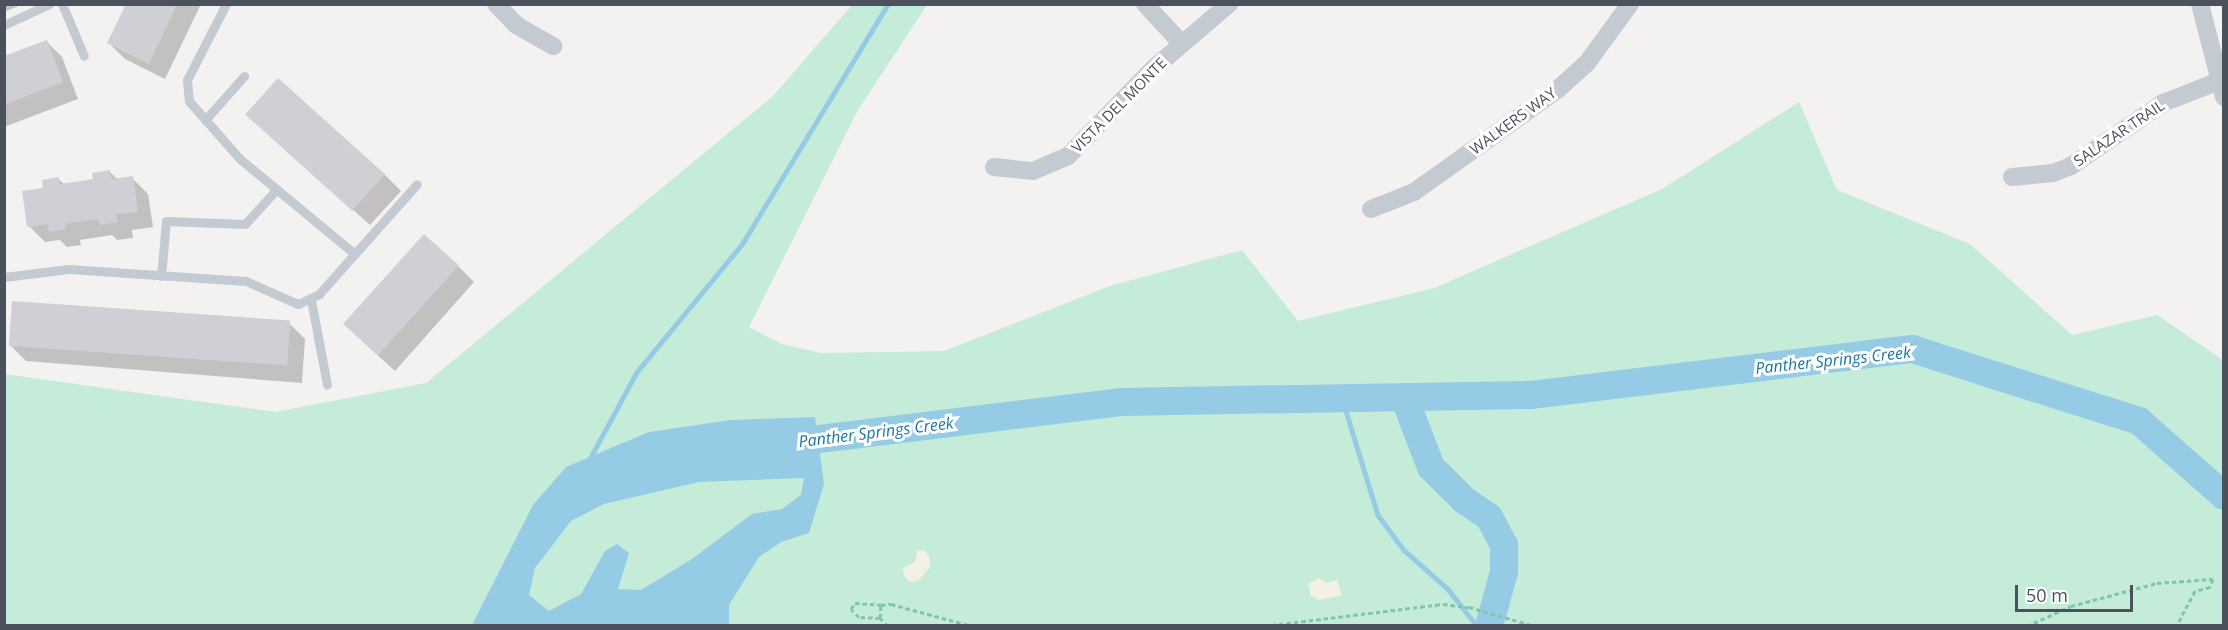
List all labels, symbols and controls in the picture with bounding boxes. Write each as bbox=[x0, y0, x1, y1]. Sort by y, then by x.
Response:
street label: VISTA DEL MONTE bbox=[1068, 54, 1170, 156]
street label: WALKERS WAY bbox=[1467, 84, 1559, 158]
street label: SALAZAR TRAIL bbox=[2070, 96, 2168, 170]
water label: Panther Springs Creek bbox=[1754, 342, 1912, 378]
water label: Panther Springs Creek bbox=[797, 413, 955, 451]
scale bar bbox=[2018, 573, 2136, 611]
text: 50 m bbox=[2026, 583, 2068, 607]

